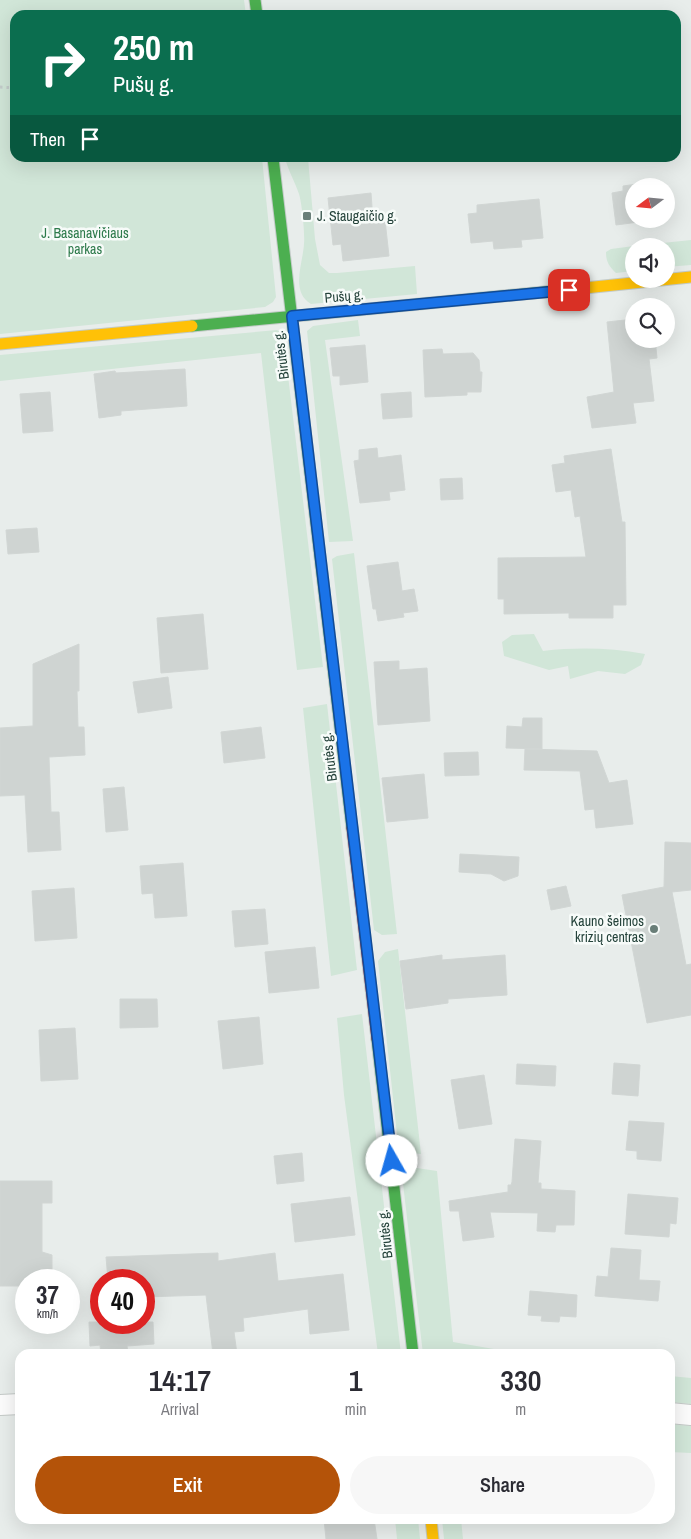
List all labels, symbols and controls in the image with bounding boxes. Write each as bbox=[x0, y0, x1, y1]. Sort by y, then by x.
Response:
text: 250 m bbox=[113, 24, 194, 71]
icon: right bbox=[30, 30, 95, 95]
text: Pušų g. bbox=[113, 69, 174, 99]
icon: arrive bbox=[76, 125, 104, 153]
text: Then bbox=[30, 126, 66, 152]
north arrow bbox=[625, 178, 675, 228]
map controls bbox=[625, 178, 675, 348]
place label: J. Staugaičio g. bbox=[317, 207, 397, 225]
marker: J. Staugaičio g. bbox=[301, 210, 313, 222]
park label: J. Basanavičiaus parkas bbox=[41, 224, 129, 258]
button: sound bbox=[625, 238, 675, 288]
pin bbox=[548, 269, 590, 311]
icon: arrive bbox=[555, 276, 583, 304]
street label: Pušų g. bbox=[324, 285, 364, 307]
button: search bbox=[625, 298, 675, 348]
street label: Birutės g. bbox=[269, 330, 293, 380]
street label: Birutės g. bbox=[317, 732, 341, 782]
place label: Kauno šeimos krizių centras bbox=[571, 912, 644, 946]
marker: Kauno šeimos krizių centras bbox=[648, 923, 660, 935]
position arrow bbox=[365, 1134, 417, 1186]
street label: Birutės g. bbox=[373, 1209, 397, 1259]
speed limit sign: 40 bbox=[90, 1269, 155, 1334]
text: 37 bbox=[36, 1278, 59, 1312]
text: km/h bbox=[37, 1306, 58, 1322]
text: 14:17 bbox=[149, 1360, 211, 1400]
text: 1 bbox=[349, 1360, 363, 1400]
text: 330 bbox=[500, 1360, 541, 1400]
text: Arrival bbox=[161, 1398, 199, 1420]
text: min bbox=[345, 1398, 367, 1420]
text: m bbox=[515, 1398, 526, 1420]
button: Exit bbox=[35, 1456, 340, 1514]
button: Share bbox=[350, 1456, 655, 1514]

